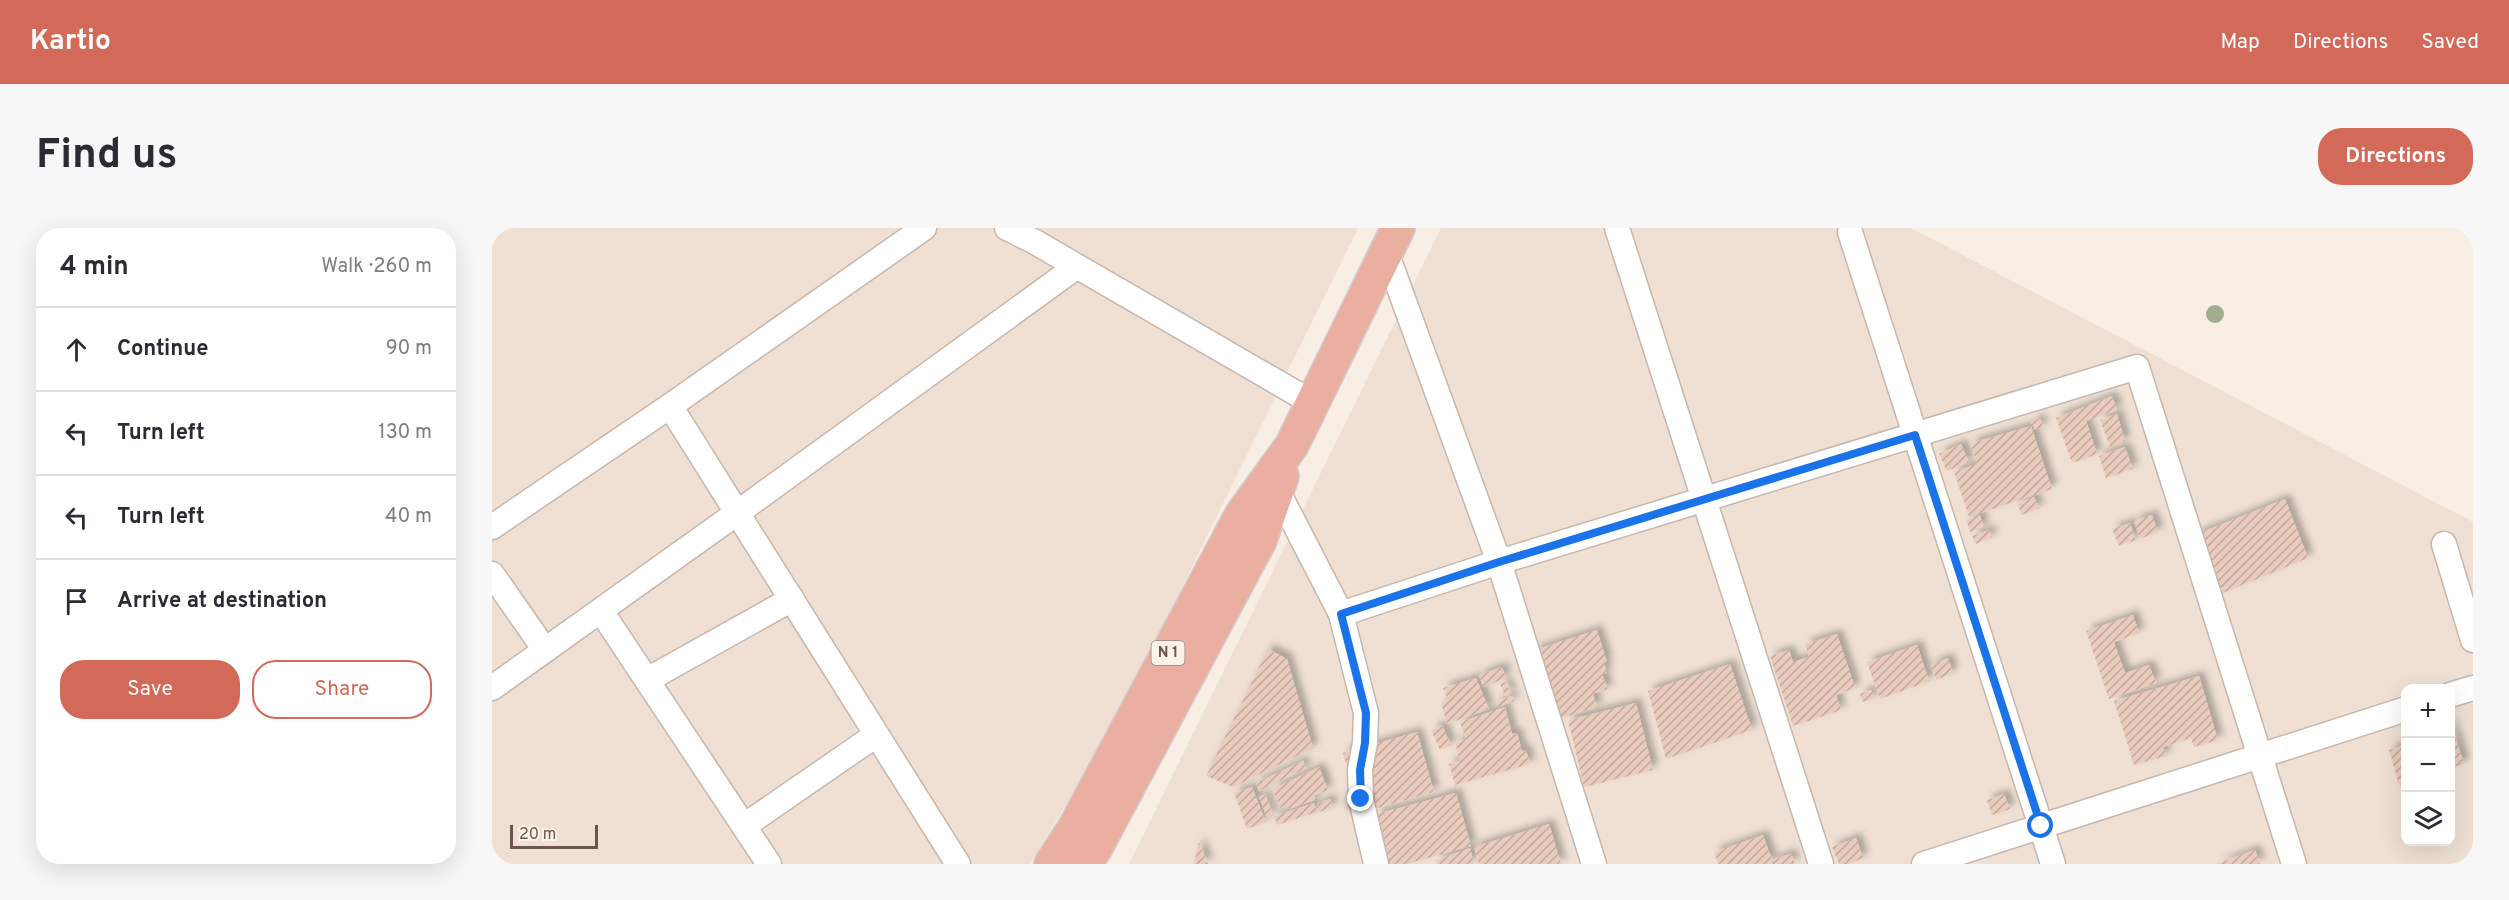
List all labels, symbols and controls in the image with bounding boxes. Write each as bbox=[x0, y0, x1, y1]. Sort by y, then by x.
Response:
text: Kartio bbox=[30, 24, 111, 60]
text: Map bbox=[2220, 29, 2260, 56]
text: Directions bbox=[2293, 29, 2388, 56]
text: Saved bbox=[2421, 29, 2479, 56]
button: Directions bbox=[2318, 128, 2473, 185]
text: Find us bbox=[36, 130, 177, 183]
text: 4 min bbox=[60, 251, 129, 284]
text: Walk · 260 m bbox=[321, 254, 432, 280]
icon: ahead bbox=[60, 333, 93, 366]
text: Continue bbox=[117, 336, 208, 363]
text: 90 m bbox=[386, 336, 432, 362]
icon: left bbox=[60, 417, 93, 450]
text: Turn left bbox=[117, 420, 205, 447]
text: 130 m bbox=[378, 420, 432, 446]
icon: left bbox=[60, 501, 93, 534]
text: Turn left bbox=[117, 504, 205, 531]
text: 40 m bbox=[385, 504, 432, 530]
icon: arrive bbox=[60, 585, 93, 618]
text: Arrive at destination bbox=[117, 588, 327, 615]
road number: N 1 bbox=[1152, 641, 1184, 665]
button: Save bbox=[60, 660, 240, 719]
button: Share bbox=[252, 660, 432, 719]
map controls bbox=[2401, 684, 2455, 846]
button: + bbox=[2401, 684, 2455, 738]
button: − bbox=[2401, 738, 2455, 792]
route end bbox=[1347, 785, 1373, 811]
button: layers bbox=[2401, 792, 2455, 846]
route start bbox=[2027, 812, 2053, 838]
scale bar bbox=[510, 822, 598, 850]
text: 20 m bbox=[519, 825, 556, 845]

